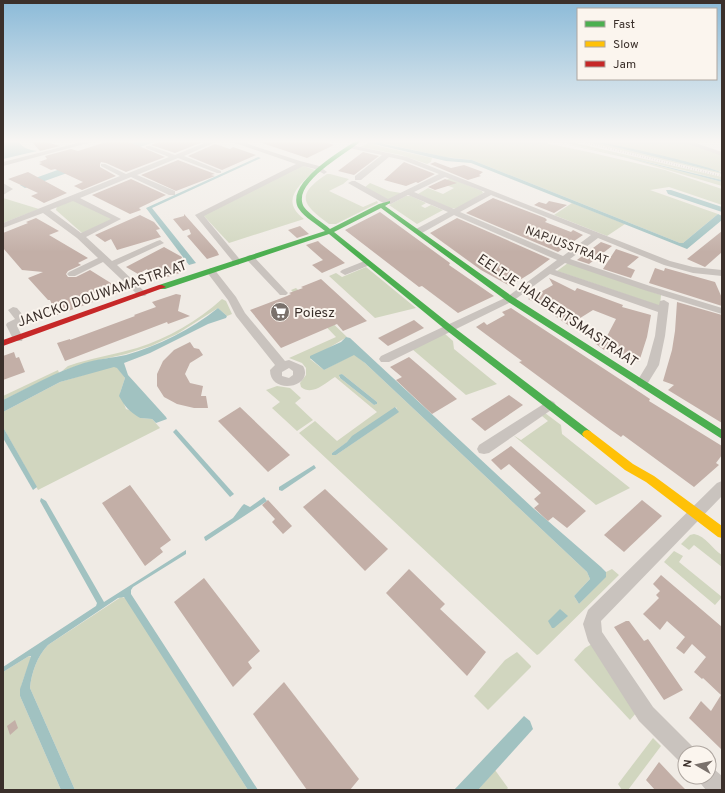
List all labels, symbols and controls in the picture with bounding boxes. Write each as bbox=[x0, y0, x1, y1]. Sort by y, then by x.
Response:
legend bbox=[577, 8, 717, 80]
text: Fast bbox=[613, 17, 635, 33]
text: Slow bbox=[613, 37, 639, 53]
text: Jam bbox=[613, 57, 636, 73]
street label: NAPJUSSTRAAT bbox=[523, 223, 611, 269]
street label: EELTJE HALBERTSMASTRAAT bbox=[474, 251, 641, 371]
street label: JANCKO DOUWAMASTRAAT bbox=[15, 257, 190, 331]
supermarket icon: Poiesz bbox=[269, 301, 291, 323]
place label: Poiesz bbox=[294, 305, 335, 322]
north arrow bbox=[677, 745, 717, 785]
text: N bbox=[681, 759, 696, 769]

